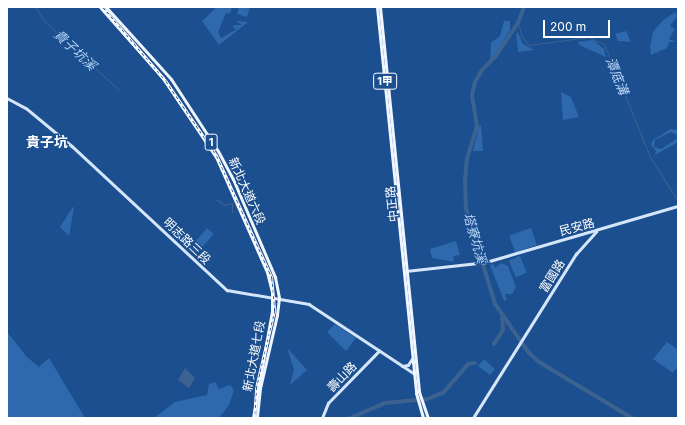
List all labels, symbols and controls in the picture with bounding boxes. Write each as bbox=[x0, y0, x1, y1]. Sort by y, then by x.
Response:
scale bar bbox=[545, 12, 612, 38]
text: 200 m bbox=[550, 19, 586, 34]
water label: 貴子坑溪 bbox=[51, 27, 99, 73]
water label: 潭底溝 bbox=[602, 55, 632, 97]
road number: 1甲 bbox=[373, 72, 397, 90]
road number: 1 bbox=[204, 133, 218, 151]
district label: 貴子坑 bbox=[26, 134, 68, 150]
street label: 新北大道六段 bbox=[226, 155, 268, 227]
street label: 中正路 bbox=[383, 185, 401, 223]
water label: 塔寮坑溪 bbox=[460, 211, 490, 265]
street label: 明志路三段 bbox=[160, 215, 214, 267]
street label: 民安路 bbox=[558, 215, 596, 239]
street label: 富國路 bbox=[536, 257, 568, 295]
street label: 新北大道七段 bbox=[240, 319, 268, 393]
street label: 壽山路 bbox=[324, 359, 360, 395]

